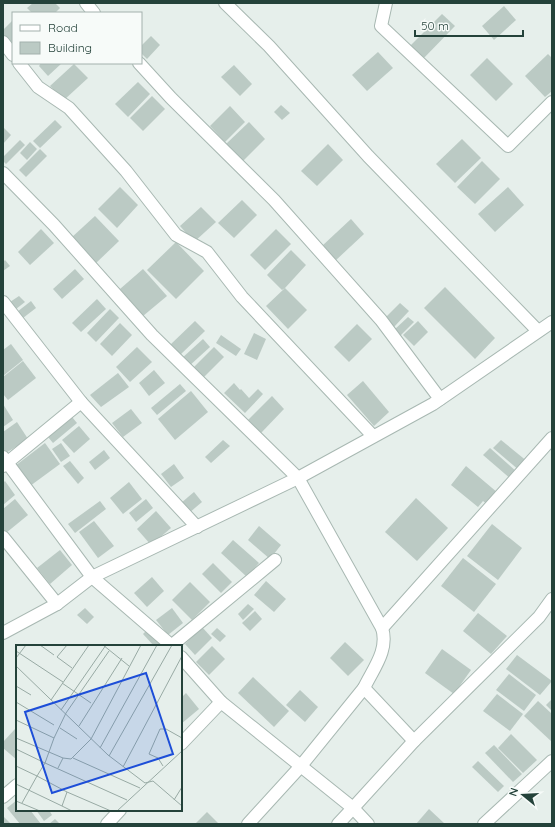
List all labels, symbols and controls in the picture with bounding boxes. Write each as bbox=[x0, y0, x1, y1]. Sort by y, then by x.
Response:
legend bbox=[12, 12, 142, 64]
scale bar bbox=[415, 12, 523, 38]
text: 50 m bbox=[421, 18, 449, 33]
text: Road bbox=[48, 20, 78, 35]
text: Building bbox=[48, 40, 92, 55]
inset map bbox=[16, 645, 182, 811]
north arrow bbox=[503, 775, 543, 815]
text: N bbox=[506, 786, 521, 798]

